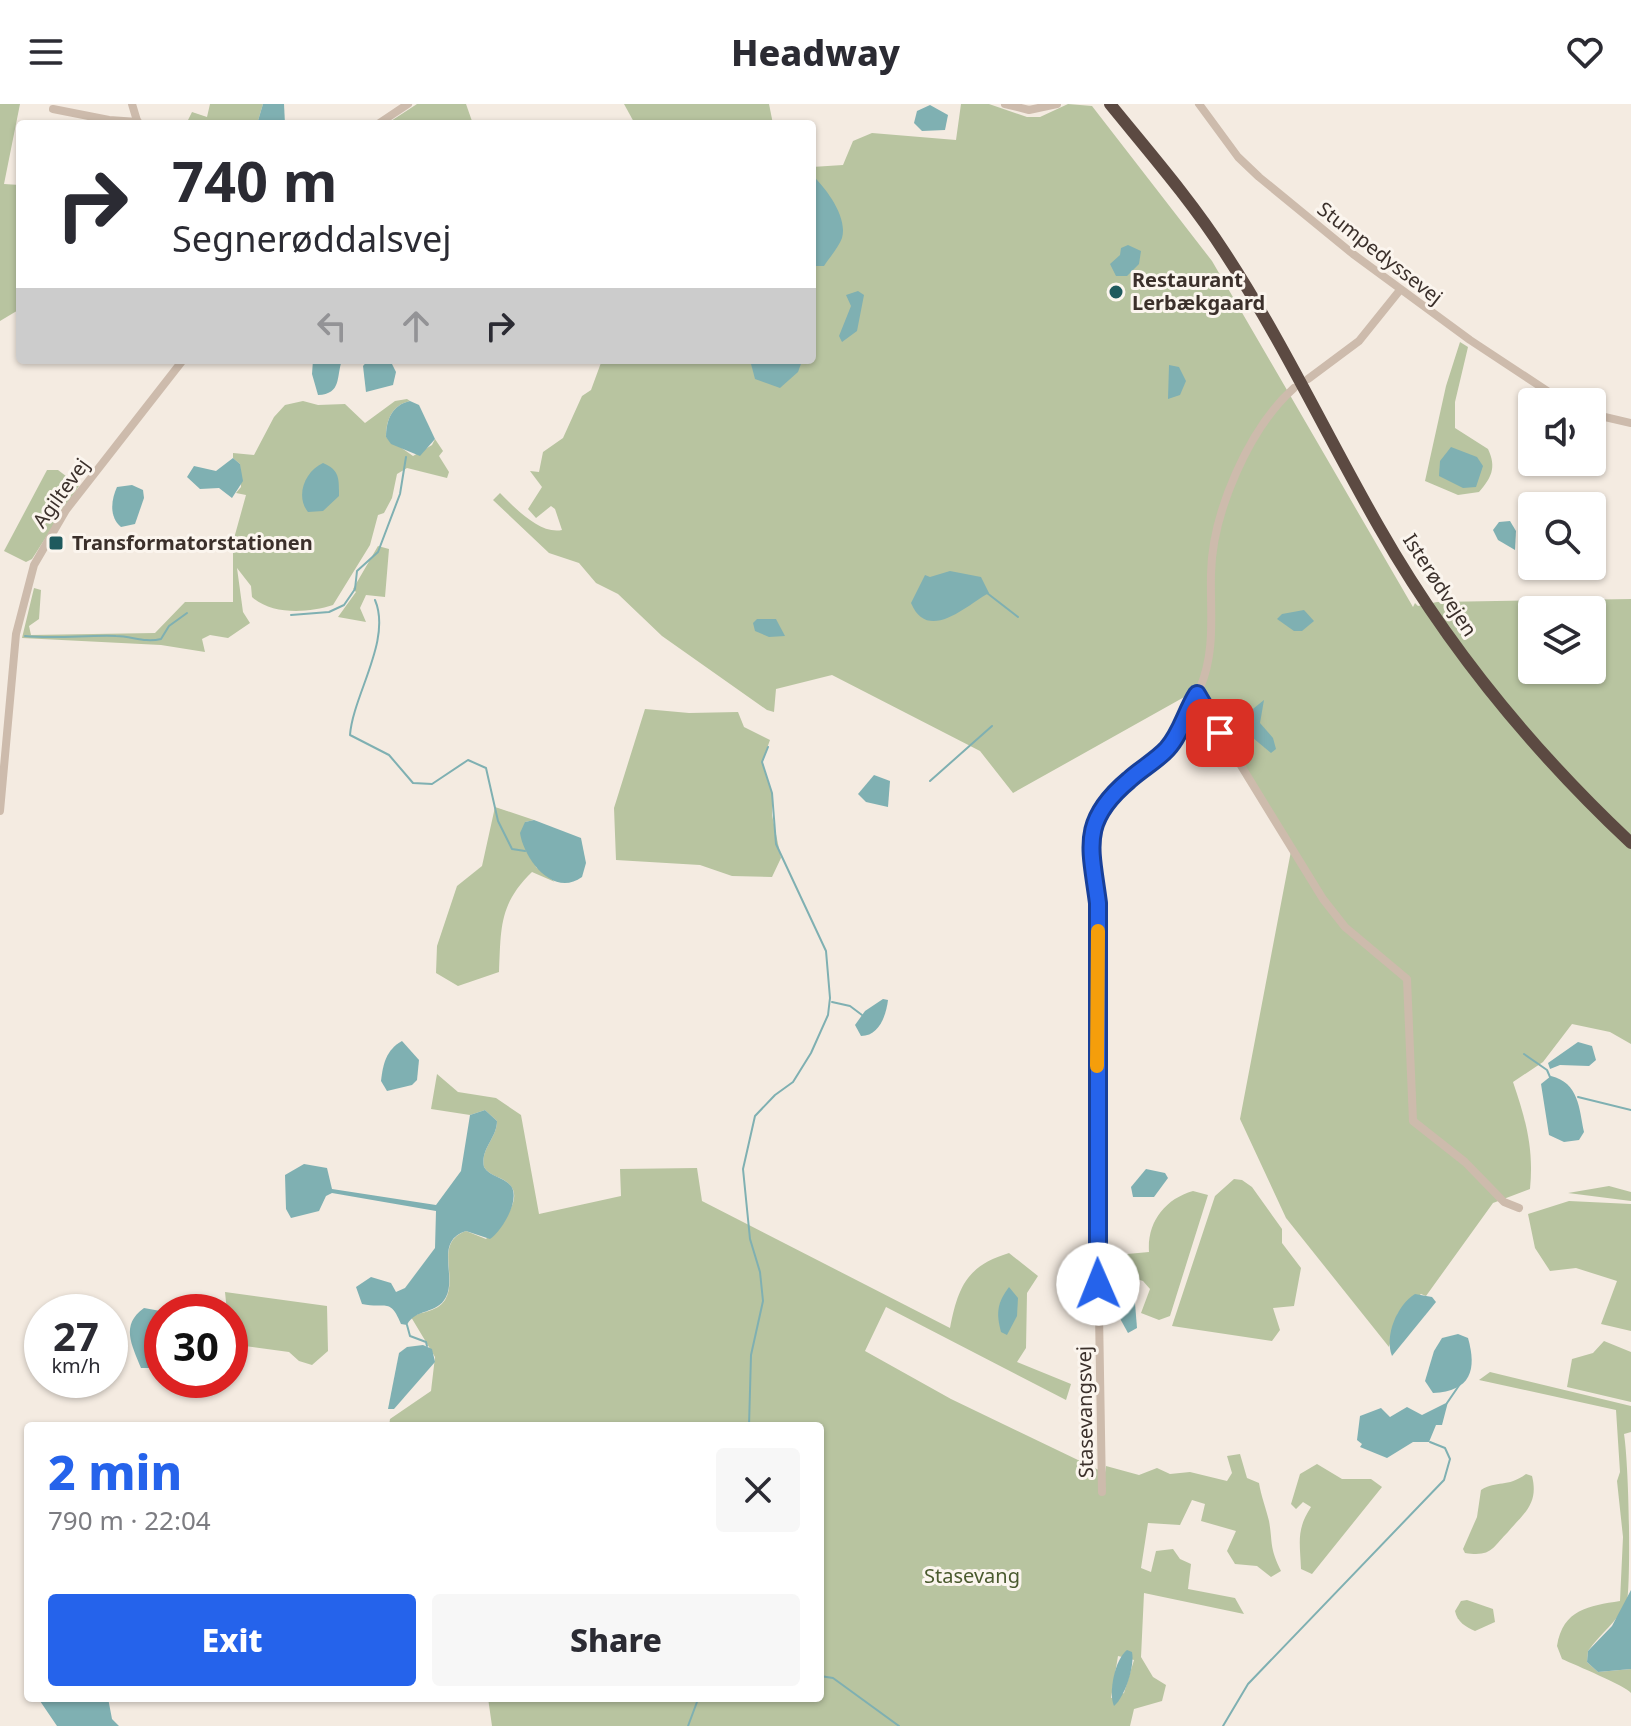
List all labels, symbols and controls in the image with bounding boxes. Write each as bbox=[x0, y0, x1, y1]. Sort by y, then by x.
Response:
text: Headway bbox=[731, 28, 900, 77]
icon: menu bbox=[24, 30, 68, 74]
icon: heart bbox=[1563, 30, 1607, 74]
text: 740 m bbox=[172, 142, 337, 218]
icon: right bbox=[40, 152, 144, 256]
street label: Stumpedyssevej bbox=[1312, 195, 1449, 310]
text: Segnerøddalsvej bbox=[172, 214, 452, 263]
place label: Restaurant Lerbækgaard bbox=[1132, 266, 1265, 316]
marker: Restaurant Lerbækgaard bbox=[1107, 283, 1125, 301]
icon: left bbox=[310, 304, 354, 348]
icon: ahead bbox=[394, 304, 438, 348]
icon: right bbox=[478, 304, 522, 348]
map controls bbox=[1518, 388, 1606, 684]
button: sound bbox=[1518, 388, 1606, 476]
street label: Agiltevej bbox=[26, 452, 95, 533]
button: search bbox=[1518, 492, 1606, 580]
street label: Isterødvejen bbox=[1397, 528, 1484, 641]
place label: Transformatorstationen bbox=[72, 529, 313, 556]
marker: Transformatorstationen bbox=[47, 534, 65, 552]
button: layers bbox=[1518, 596, 1606, 684]
pin bbox=[1186, 699, 1254, 767]
icon: arrive bbox=[1198, 711, 1242, 755]
position arrow bbox=[1056, 1242, 1140, 1326]
speed limit sign: 30 bbox=[144, 1294, 248, 1398]
text: 27 bbox=[53, 1308, 99, 1363]
street label: Stasevangsvej bbox=[1070, 1346, 1099, 1478]
text: km/h bbox=[51, 1352, 101, 1379]
text: 2 min bbox=[48, 1439, 182, 1504]
button: close bbox=[716, 1448, 800, 1532]
text: 790 m · 22:04 bbox=[48, 1502, 211, 1538]
park label: Stasevang bbox=[924, 1562, 1020, 1589]
button: Exit bbox=[48, 1594, 416, 1686]
button: Share bbox=[432, 1594, 800, 1686]

